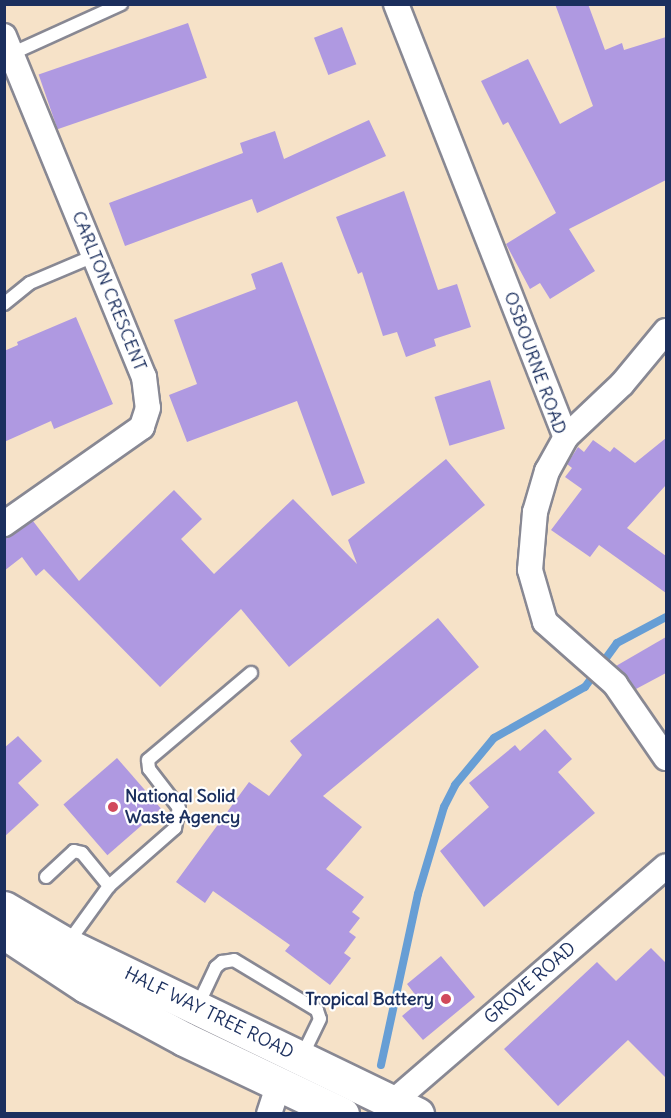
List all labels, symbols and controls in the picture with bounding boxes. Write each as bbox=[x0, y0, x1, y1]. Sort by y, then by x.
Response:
street label: CARLTON CRESCENT bbox=[67, 208, 151, 374]
street label: OSBOURNE ROAD bbox=[499, 289, 571, 437]
place label: National Solid Waste Agency bbox=[125, 786, 240, 828]
marker: National Solid Waste Agency bbox=[106, 800, 120, 814]
street label: GROVE ROAD bbox=[480, 937, 580, 1029]
street label: HALF WAY TREE ROAD bbox=[121, 963, 297, 1063]
place label: Tropical Battery bbox=[305, 988, 434, 1010]
marker: Tropical Battery bbox=[439, 992, 453, 1006]

